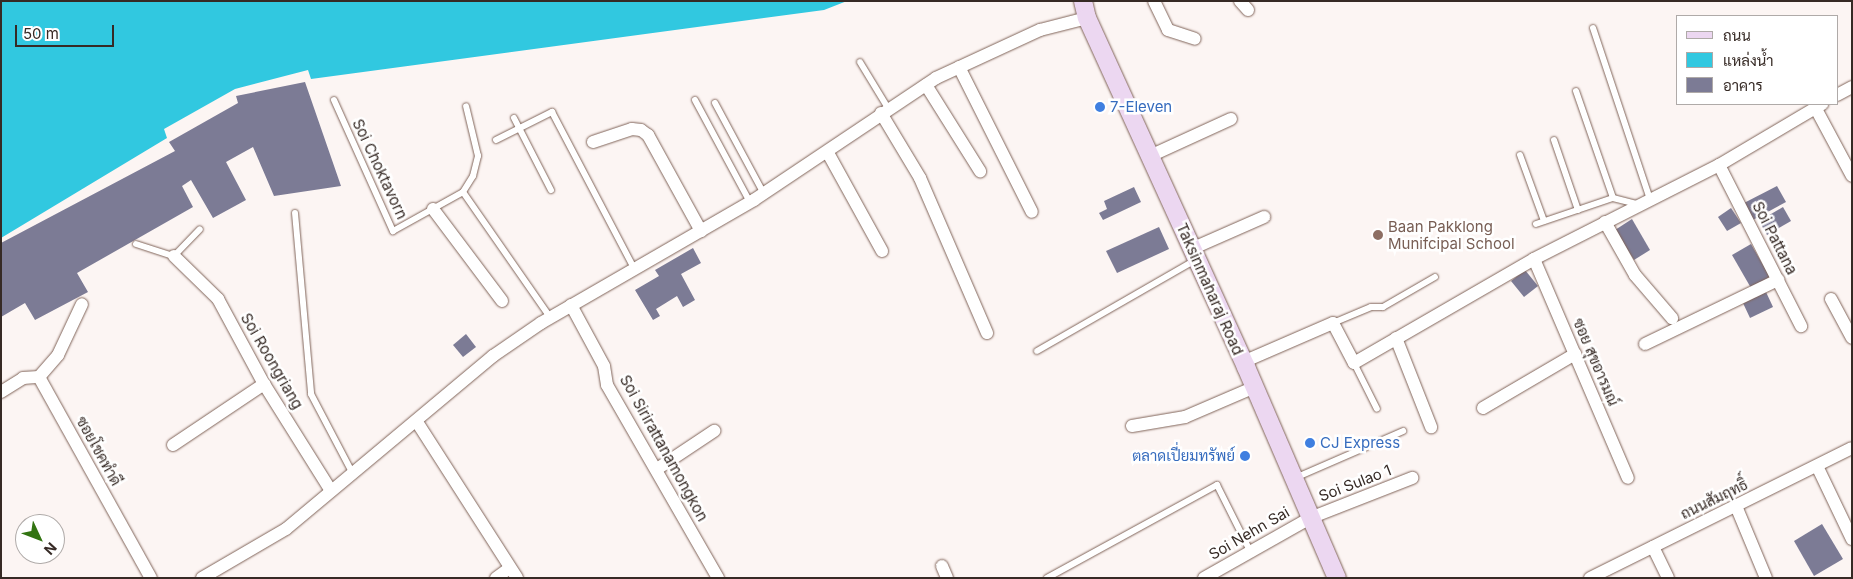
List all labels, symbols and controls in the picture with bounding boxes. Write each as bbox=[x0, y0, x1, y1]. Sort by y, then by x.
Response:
scale bar bbox=[18, 15, 116, 47]
legend bbox=[1676, 15, 1838, 105]
text: 50 m bbox=[23, 24, 59, 43]
text: ถนน bbox=[1723, 26, 1751, 45]
text: แหล่งน้ำ bbox=[1723, 51, 1774, 70]
text: อาคาร bbox=[1723, 76, 1763, 95]
place label: 7-Eleven bbox=[1110, 98, 1172, 116]
marker: 7-Eleven bbox=[1094, 101, 1106, 113]
street label: Soi Choktavorn bbox=[349, 116, 411, 222]
street label: Soi Pattana bbox=[1749, 198, 1801, 278]
place label: Baan Pakklong Munifcipal School bbox=[1388, 217, 1515, 252]
street label: Taksinmaharaj Road bbox=[1173, 220, 1247, 358]
marker: Baan Pakklong Munifcipal School bbox=[1372, 229, 1384, 241]
street label: Soi Roongriang bbox=[237, 310, 307, 412]
street label: ซอย สุขอารมณ์ bbox=[1569, 315, 1623, 409]
street label: Soi Sirirattanamongkon bbox=[616, 372, 712, 524]
street label: ซอยโชคทำดี bbox=[73, 413, 125, 489]
place label: CJ Express bbox=[1320, 434, 1400, 452]
marker: CJ Express bbox=[1304, 437, 1316, 449]
place label: ตลาดเปี่ยมทรัพย์ bbox=[1132, 447, 1235, 465]
marker: ตลาดเปี่ยมทรัพย์ bbox=[1239, 450, 1251, 462]
street label: Soi Sulao 1 bbox=[1316, 461, 1394, 505]
street label: ถนนสัมฤทธิ์ bbox=[1678, 475, 1750, 523]
street label: Soi Nehn Sai bbox=[1205, 503, 1293, 563]
north arrow bbox=[15, 514, 65, 564]
text: N bbox=[41, 539, 60, 559]

